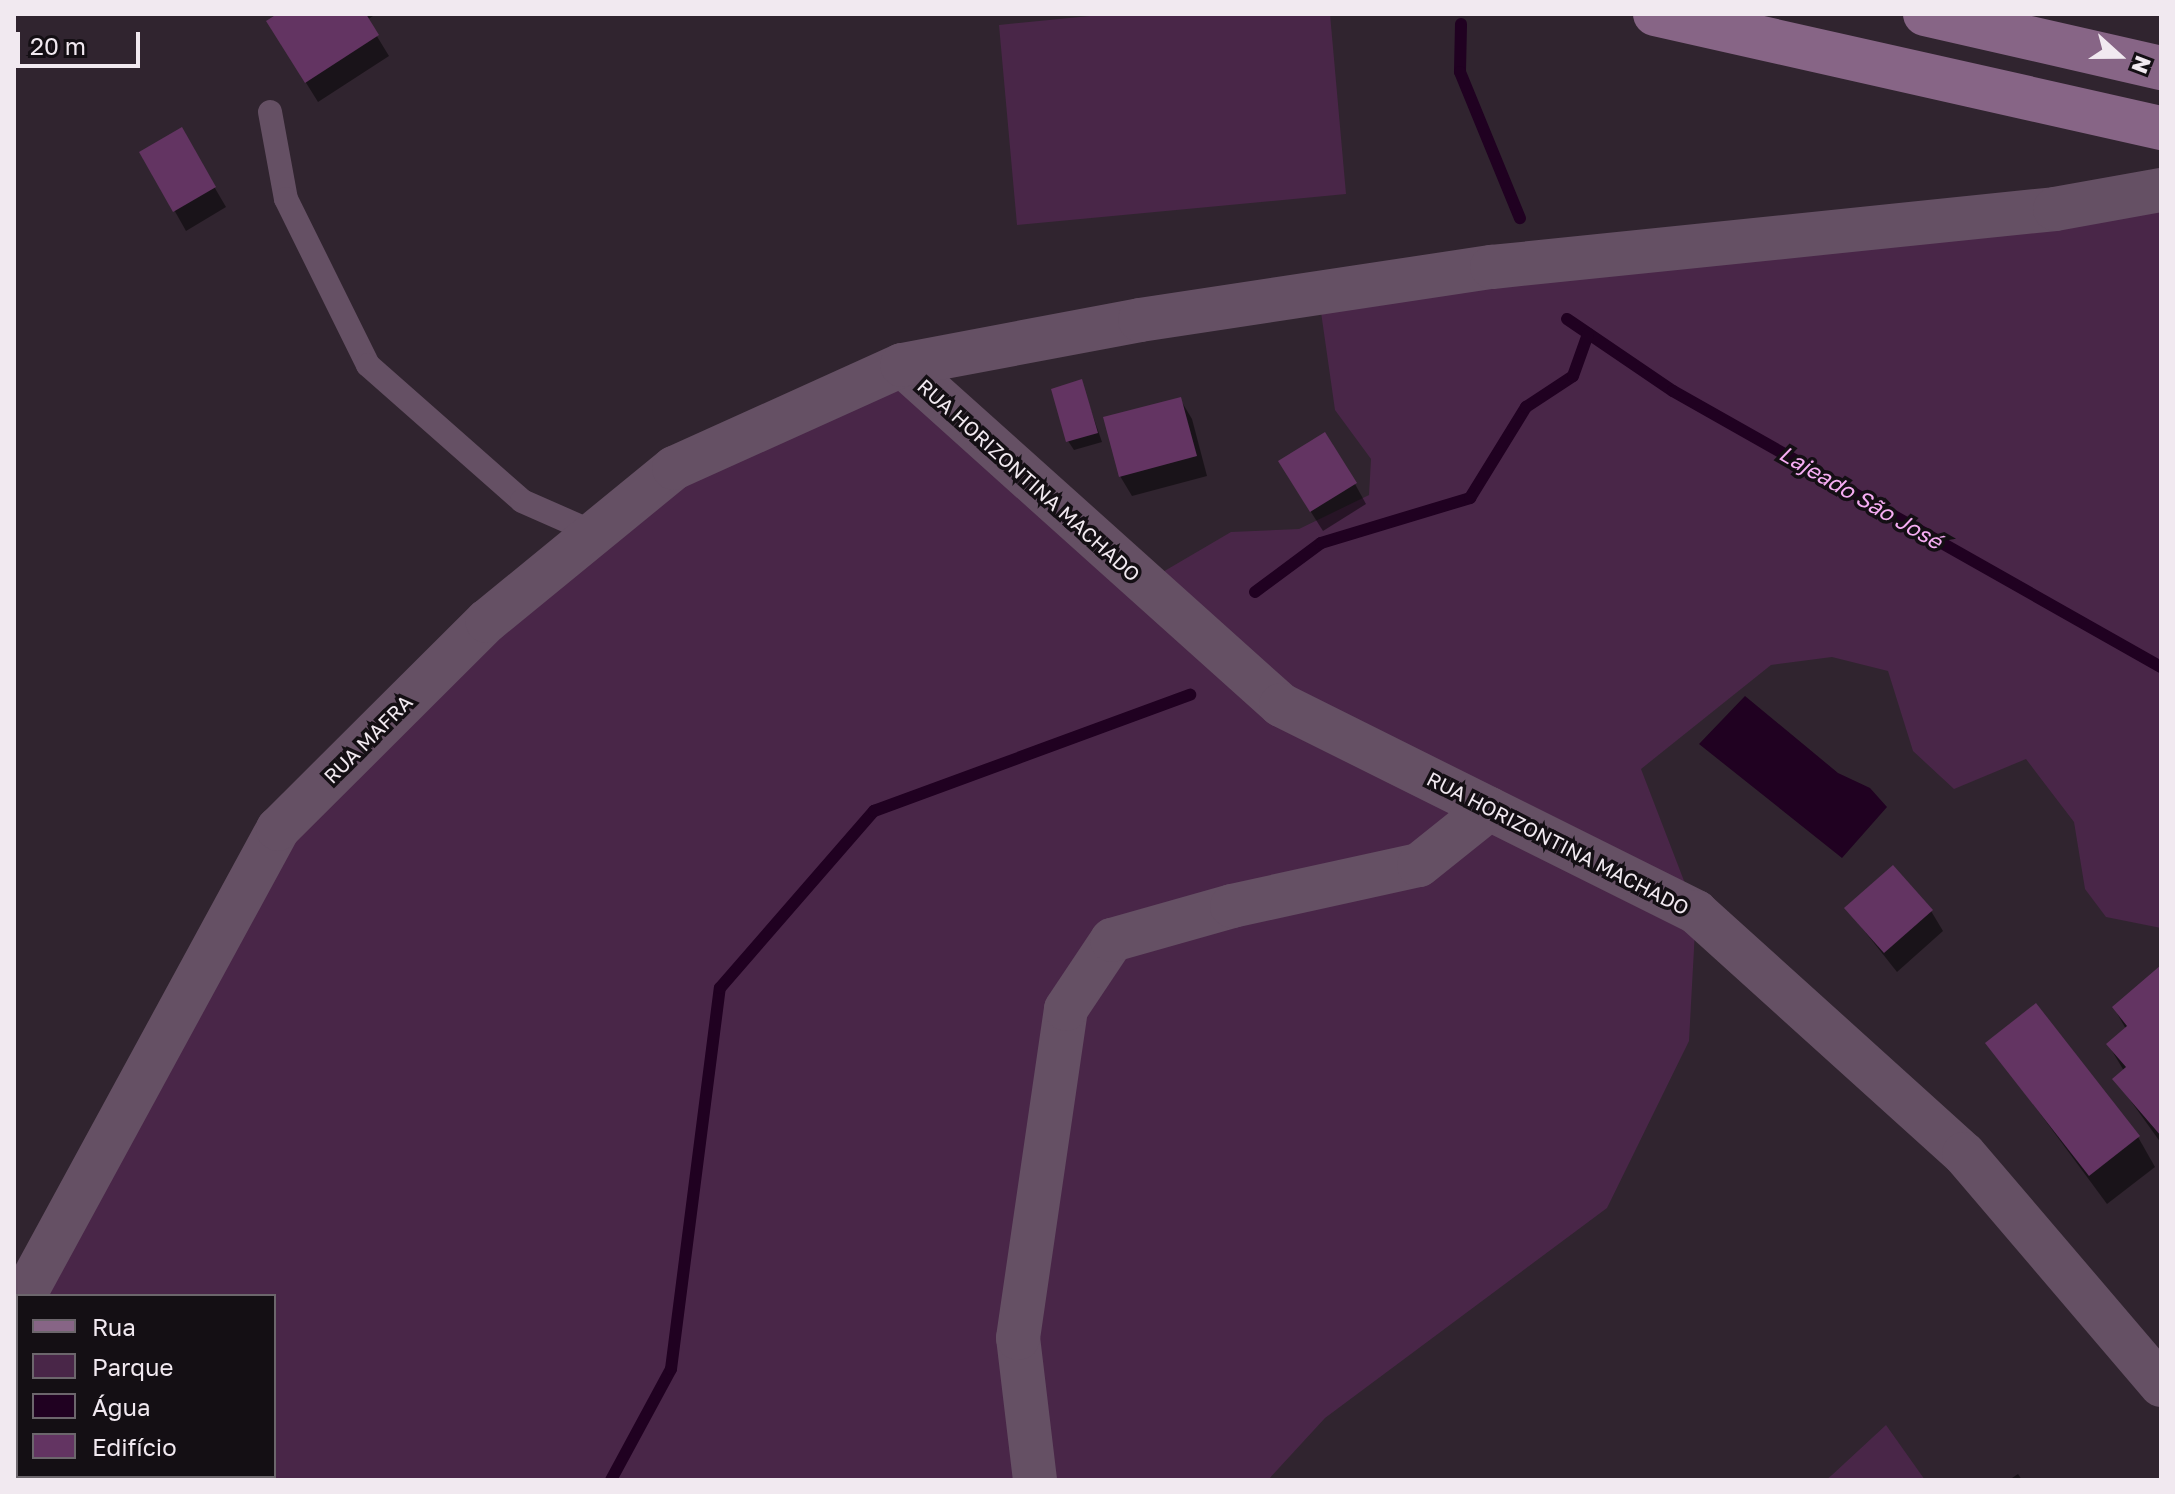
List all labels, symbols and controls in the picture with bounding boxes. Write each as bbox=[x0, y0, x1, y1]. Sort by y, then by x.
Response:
scale bar bbox=[20, 16, 144, 66]
north arrow bbox=[2079, 16, 2159, 96]
text: 20 m bbox=[30, 31, 86, 60]
text: N bbox=[2126, 52, 2157, 77]
street label: RUA HORIZONTINA MACHADO bbox=[913, 374, 1145, 586]
water label: Lajeado São José bbox=[1775, 440, 1947, 554]
street label: RUA MAFRA bbox=[319, 690, 417, 788]
street label: RUA HORIZONTINA MACHADO bbox=[1423, 766, 1693, 920]
legend bbox=[16, 1294, 276, 1478]
text: Rua bbox=[92, 1312, 136, 1341]
text: Parque bbox=[92, 1352, 173, 1381]
text: Água bbox=[92, 1392, 151, 1421]
text: Edifício bbox=[92, 1432, 177, 1461]

